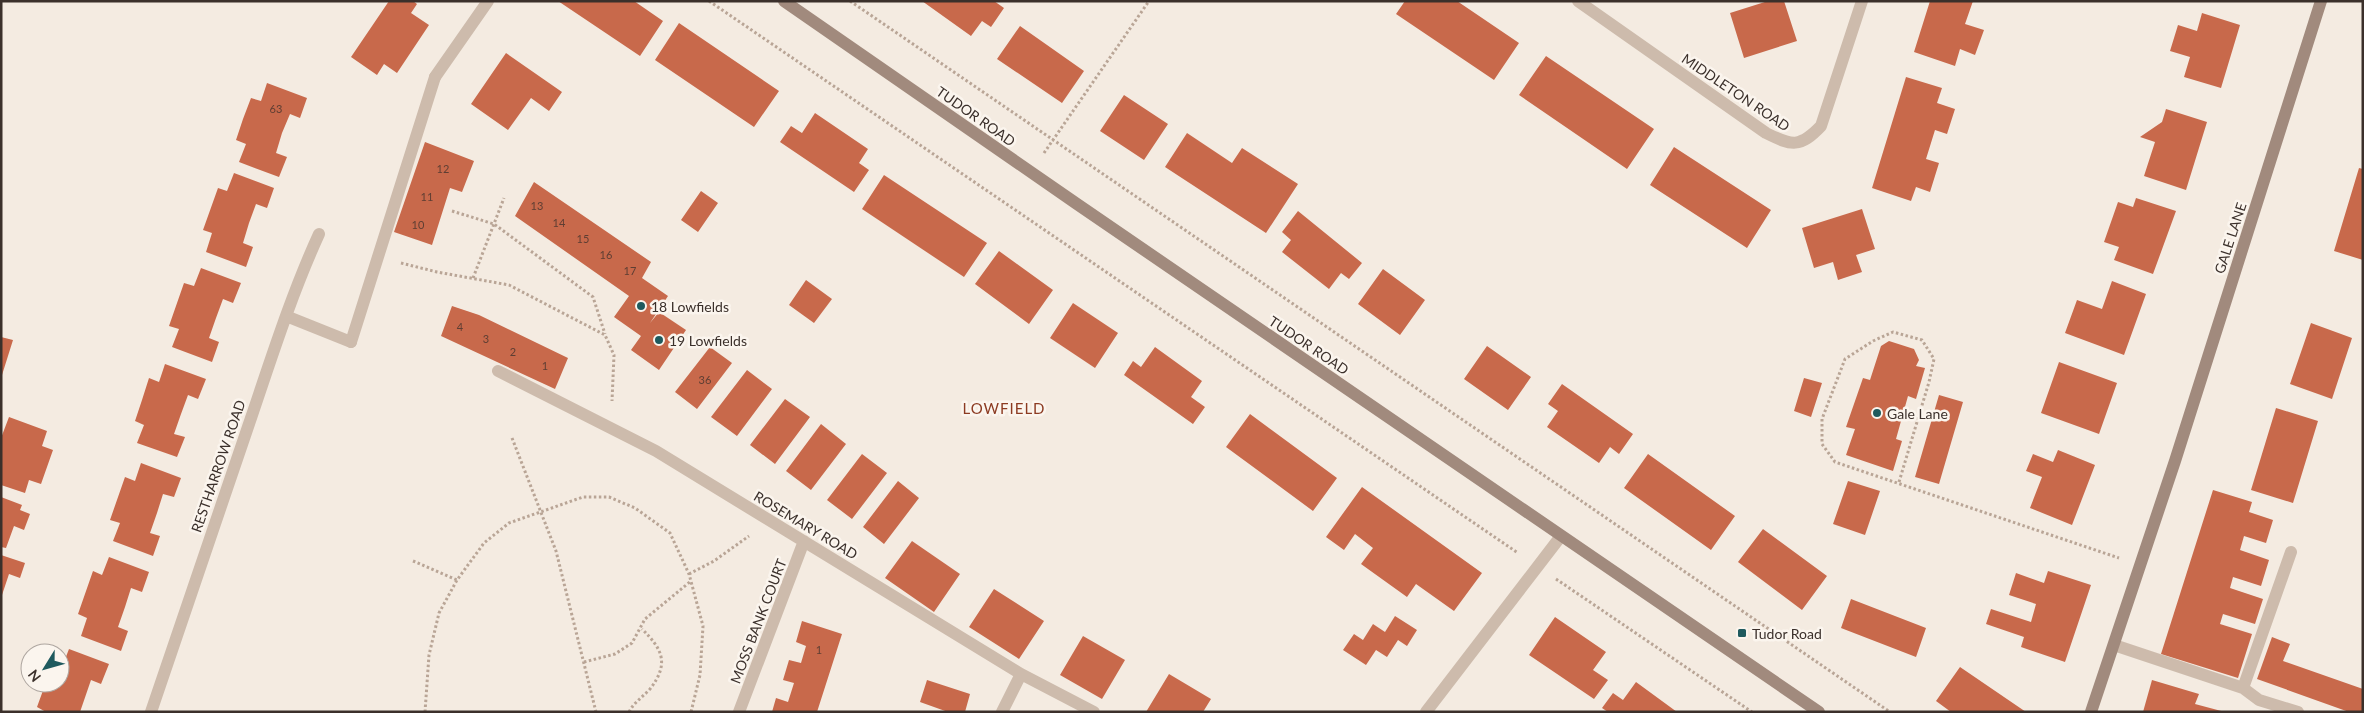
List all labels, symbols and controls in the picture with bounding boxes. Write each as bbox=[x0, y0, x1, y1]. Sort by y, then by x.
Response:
street label: MIDDLETON ROAD bbox=[1679, 50, 1793, 134]
street label: TUDOR ROAD bbox=[933, 83, 1019, 149]
house number: 63 bbox=[270, 102, 282, 115]
house number: 12 bbox=[437, 162, 449, 175]
house number: 11 bbox=[421, 190, 433, 203]
house number: 13 bbox=[531, 199, 543, 212]
street label: GALE LANE bbox=[2210, 200, 2250, 276]
house number: 14 bbox=[553, 216, 566, 229]
house number: 10 bbox=[412, 218, 425, 231]
house number: 15 bbox=[577, 232, 589, 245]
house number: 16 bbox=[600, 248, 612, 261]
house number: 17 bbox=[624, 264, 636, 277]
place label: 18 Lowfields bbox=[651, 298, 729, 315]
marker: 18 Lowfields bbox=[635, 300, 647, 312]
street label: TUDOR ROAD bbox=[1266, 312, 1352, 378]
house number: 4 bbox=[457, 320, 464, 333]
house number: 3 bbox=[483, 332, 489, 345]
place label: 19 Lowfields bbox=[669, 332, 747, 349]
marker: 19 Lowfields bbox=[653, 334, 665, 346]
house number: 2 bbox=[510, 345, 516, 358]
house number: 1 bbox=[542, 359, 548, 372]
house number: 36 bbox=[699, 373, 711, 386]
street label: RESTHARROW ROAD bbox=[187, 398, 249, 534]
district label: LOWFIELD bbox=[962, 399, 1046, 417]
place label: Gale Lane bbox=[1887, 405, 1948, 422]
marker: Gale Lane bbox=[1871, 407, 1883, 419]
street label: ROSEMARY ROAD bbox=[751, 487, 861, 563]
street label: MOSS BANK COURT bbox=[726, 556, 790, 686]
place label: Tudor Road bbox=[1752, 625, 1822, 642]
marker: Tudor Road bbox=[1736, 627, 1748, 639]
north arrow bbox=[20, 643, 70, 693]
house number: 1 bbox=[816, 643, 822, 656]
text: N bbox=[24, 667, 44, 686]

